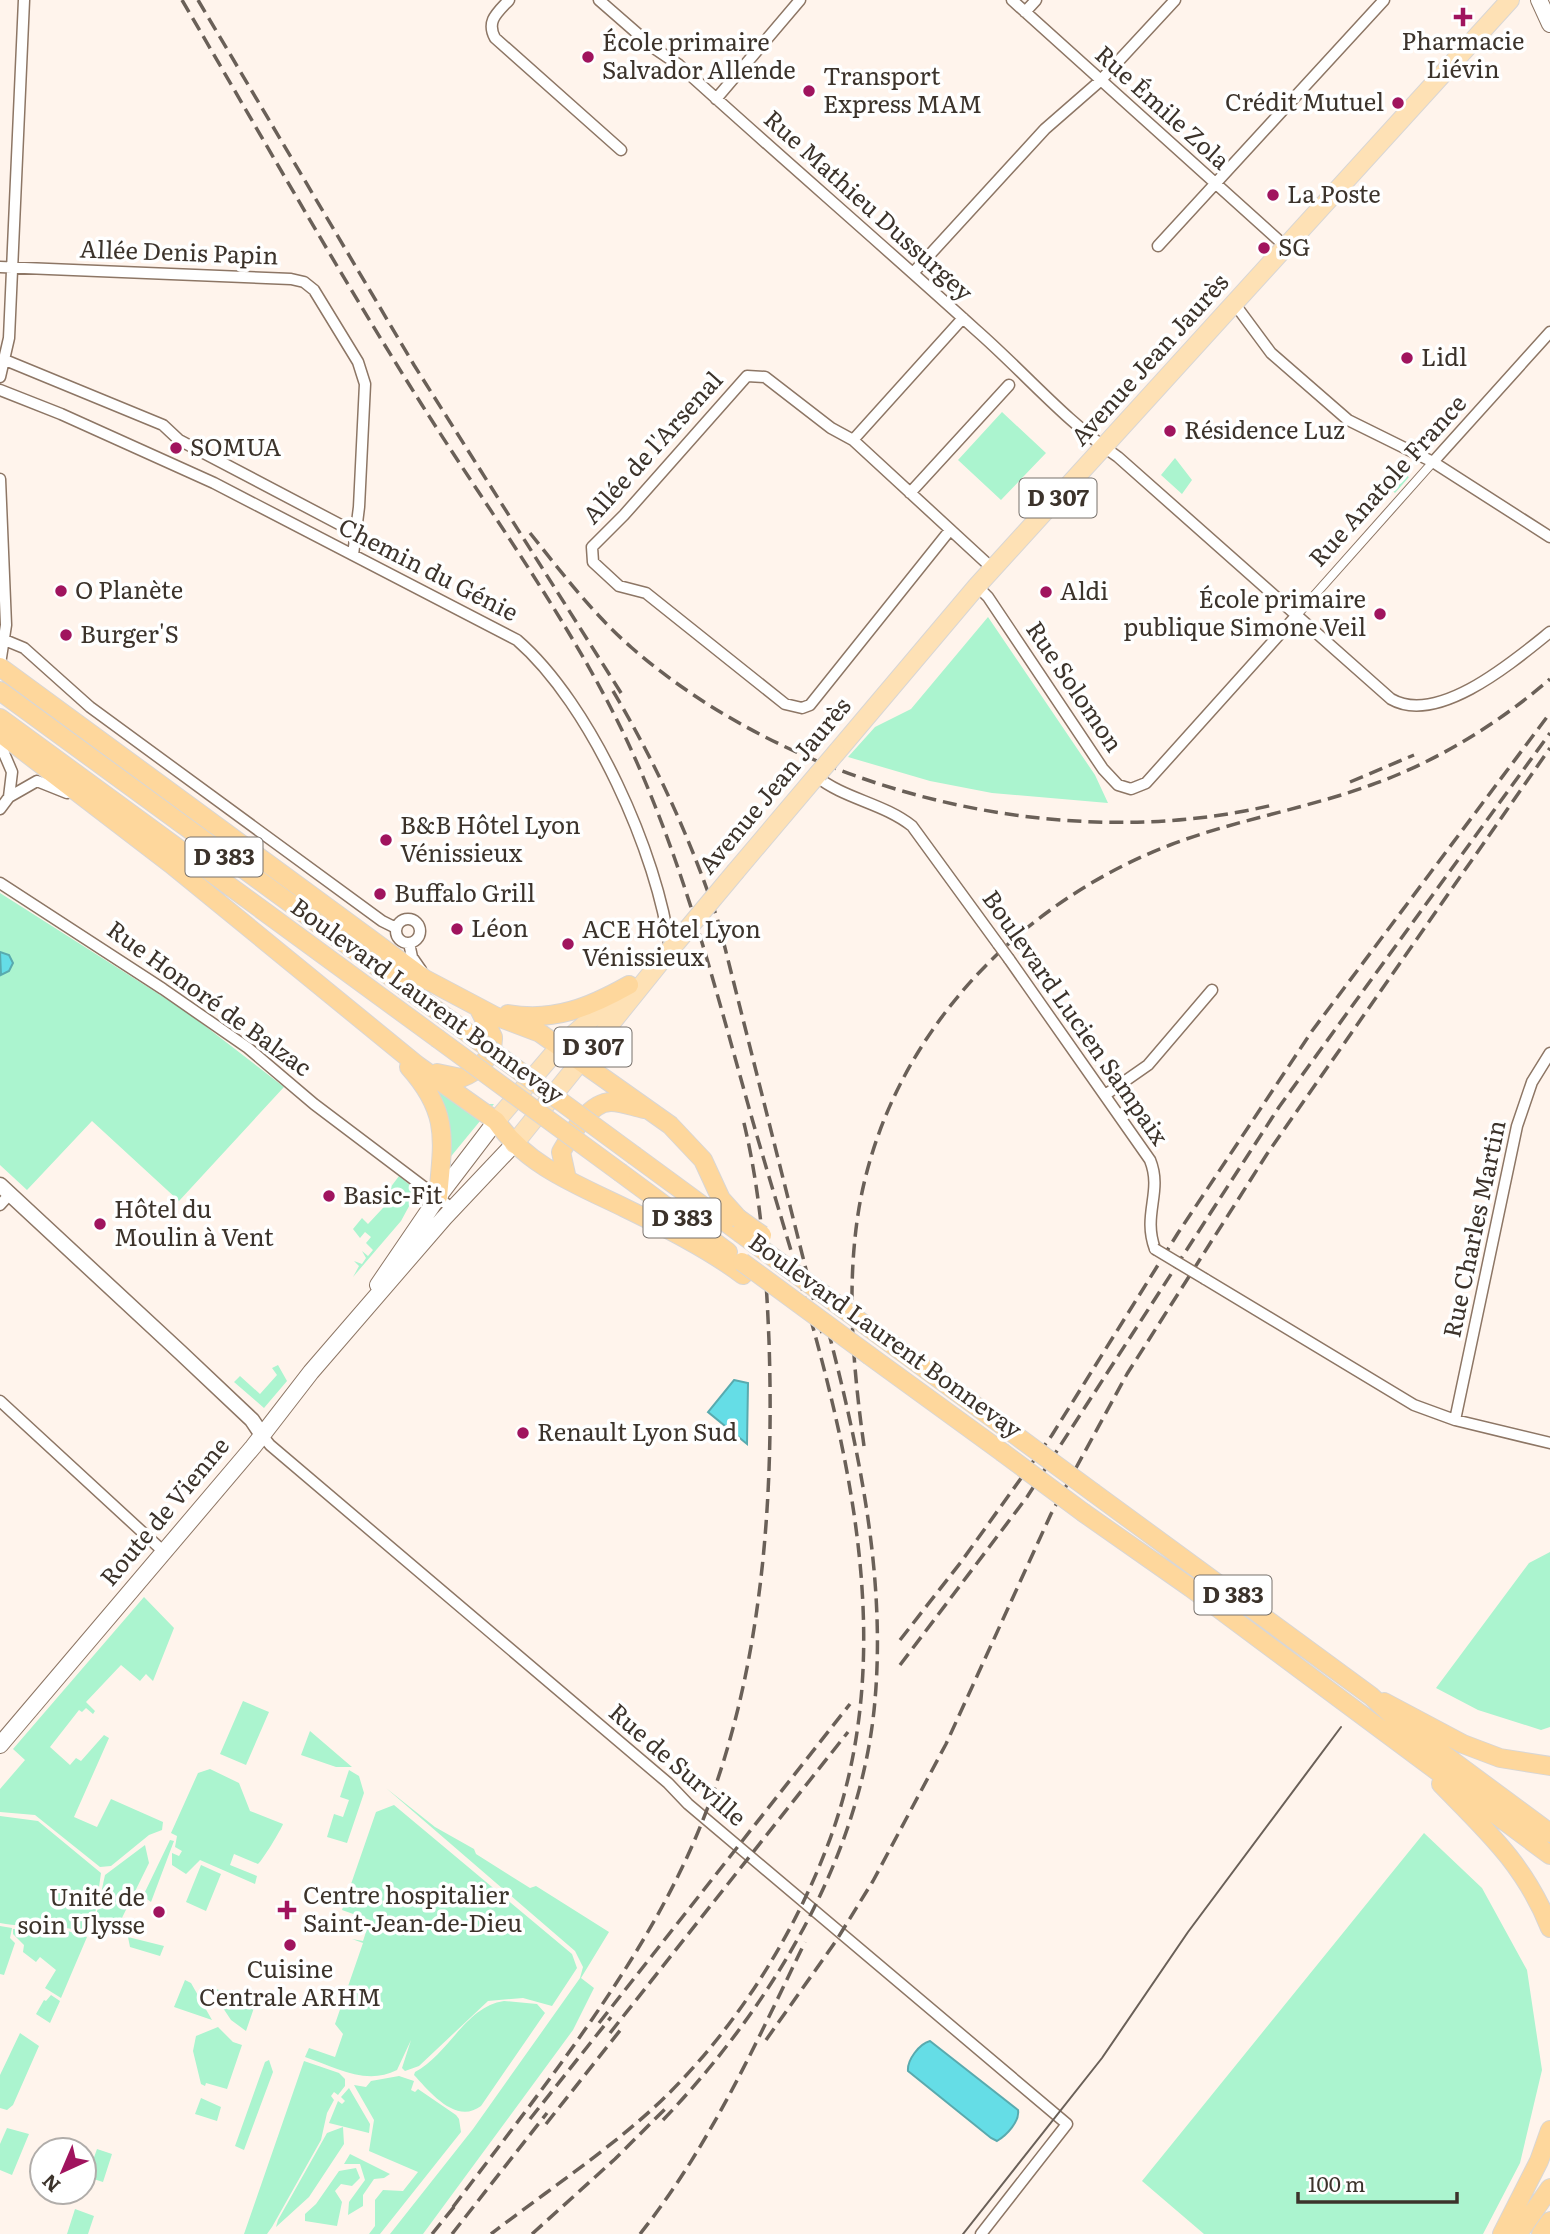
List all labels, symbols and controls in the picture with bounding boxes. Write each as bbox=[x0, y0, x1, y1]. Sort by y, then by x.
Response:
marker: Pharmacie Liévin bbox=[1455, 9, 1471, 25]
place label: Pharmacie Liévin bbox=[1402, 22, 1524, 85]
place label: École primaire Salvador Allende bbox=[602, 23, 796, 86]
street label: Rue Émile Zola bbox=[1088, 36, 1239, 176]
marker: École primaire Salvador Allende bbox=[580, 49, 596, 65]
place label: Transport Express MAM bbox=[823, 57, 982, 120]
marker: Transport Express MAM bbox=[801, 83, 817, 99]
place label: Crédit Mutuel bbox=[1225, 83, 1384, 118]
marker: Crédit Mutuel bbox=[1390, 95, 1406, 111]
street label: Rue Mathieu Dussurgey bbox=[757, 100, 982, 308]
place label: La Poste bbox=[1287, 175, 1381, 210]
marker: La Poste bbox=[1265, 187, 1281, 203]
place label: SG bbox=[1278, 228, 1310, 263]
street label: Allée Denis Papin bbox=[79, 230, 279, 271]
marker: SG bbox=[1256, 240, 1272, 256]
street label: Avenue Jean Jaurès bbox=[1061, 264, 1235, 452]
place label: Lidl bbox=[1421, 338, 1467, 373]
marker: Lidl bbox=[1399, 350, 1415, 366]
street label: Allée de l'Arsenal bbox=[573, 362, 729, 530]
street label: Rue Anatole France bbox=[1299, 386, 1473, 573]
place label: Résidence Luz bbox=[1184, 411, 1345, 446]
marker: Résidence Luz bbox=[1162, 423, 1178, 439]
place label: SOMUA bbox=[190, 428, 282, 463]
marker: SOMUA bbox=[168, 440, 184, 456]
road number: D 307 bbox=[1020, 478, 1096, 518]
street label: Chemin du Génie bbox=[333, 507, 525, 628]
place label: O Planète bbox=[75, 571, 183, 606]
place label: Aldi bbox=[1060, 572, 1108, 607]
place label: École primaire publique Simone Veil bbox=[1124, 580, 1366, 643]
marker: O Planète bbox=[53, 583, 69, 599]
marker: Aldi bbox=[1038, 584, 1054, 600]
marker: École primaire publique Simone Veil bbox=[1372, 606, 1388, 622]
street label: Rue Solomon bbox=[1019, 613, 1133, 758]
place label: Burger'S bbox=[80, 615, 179, 650]
marker: Burger'S bbox=[58, 627, 74, 643]
street label: Avenue Jean Jaurès bbox=[689, 688, 858, 880]
place label: B&B Hôtel Lyon Vénissieux bbox=[400, 806, 581, 869]
marker: B&B Hôtel Lyon Vénissieux bbox=[378, 832, 394, 848]
road number: D 383 bbox=[186, 838, 262, 876]
place label: Buffalo Grill bbox=[394, 874, 535, 909]
street label: Boulevard Lucien Sampaix bbox=[975, 882, 1179, 1151]
marker: Buffalo Grill bbox=[372, 886, 388, 902]
street label: Boulevard Laurent Bonnevay bbox=[285, 888, 573, 1110]
place label: Léon bbox=[471, 909, 529, 944]
place label: ACE Hôtel Lyon Vénissieux bbox=[582, 910, 761, 973]
street label: Rue Honoré de Balzac bbox=[101, 911, 320, 1083]
marker: Léon bbox=[449, 921, 465, 937]
marker: ACE Hôtel Lyon Vénissieux bbox=[560, 936, 576, 952]
road number: D 307 bbox=[554, 1028, 632, 1066]
street label: Rue Charles Martin bbox=[1432, 1116, 1513, 1340]
place label: Basic-Fit bbox=[343, 1176, 443, 1211]
marker: Basic-Fit bbox=[321, 1188, 337, 1204]
place label: Hôtel du Moulin à Vent bbox=[114, 1190, 274, 1253]
road number: D 383 bbox=[644, 1198, 720, 1238]
marker: Hôtel du Moulin à Vent bbox=[92, 1216, 108, 1232]
street label: Boulevard Laurent Bonnevay bbox=[743, 1223, 1031, 1445]
place label: Renault Lyon Sud bbox=[537, 1413, 737, 1448]
marker: Renault Lyon Sud bbox=[515, 1425, 531, 1441]
street label: Route de Vienne bbox=[90, 1428, 236, 1593]
road number: D 383 bbox=[1194, 1576, 1272, 1614]
street label: Rue de Surville bbox=[602, 1694, 755, 1833]
place label: Centre hospitalier Saint-Jean-de-Dieu bbox=[303, 1876, 522, 1939]
place label: Unité de soin Ulysse bbox=[17, 1878, 145, 1941]
marker: Centre hospitalier Saint-Jean-de-Dieu bbox=[277, 1900, 297, 1920]
marker: Unité de soin Ulysse bbox=[151, 1904, 167, 1920]
marker: Cuisine Centrale ARHM bbox=[282, 1937, 298, 1953]
place label: Cuisine Centrale ARHM bbox=[199, 1950, 381, 2013]
north arrow bbox=[28, 2136, 98, 2206]
scale bar bbox=[1298, 2160, 1457, 2204]
text: 100 m bbox=[1308, 2167, 1365, 2198]
text: N bbox=[35, 2168, 66, 2200]

